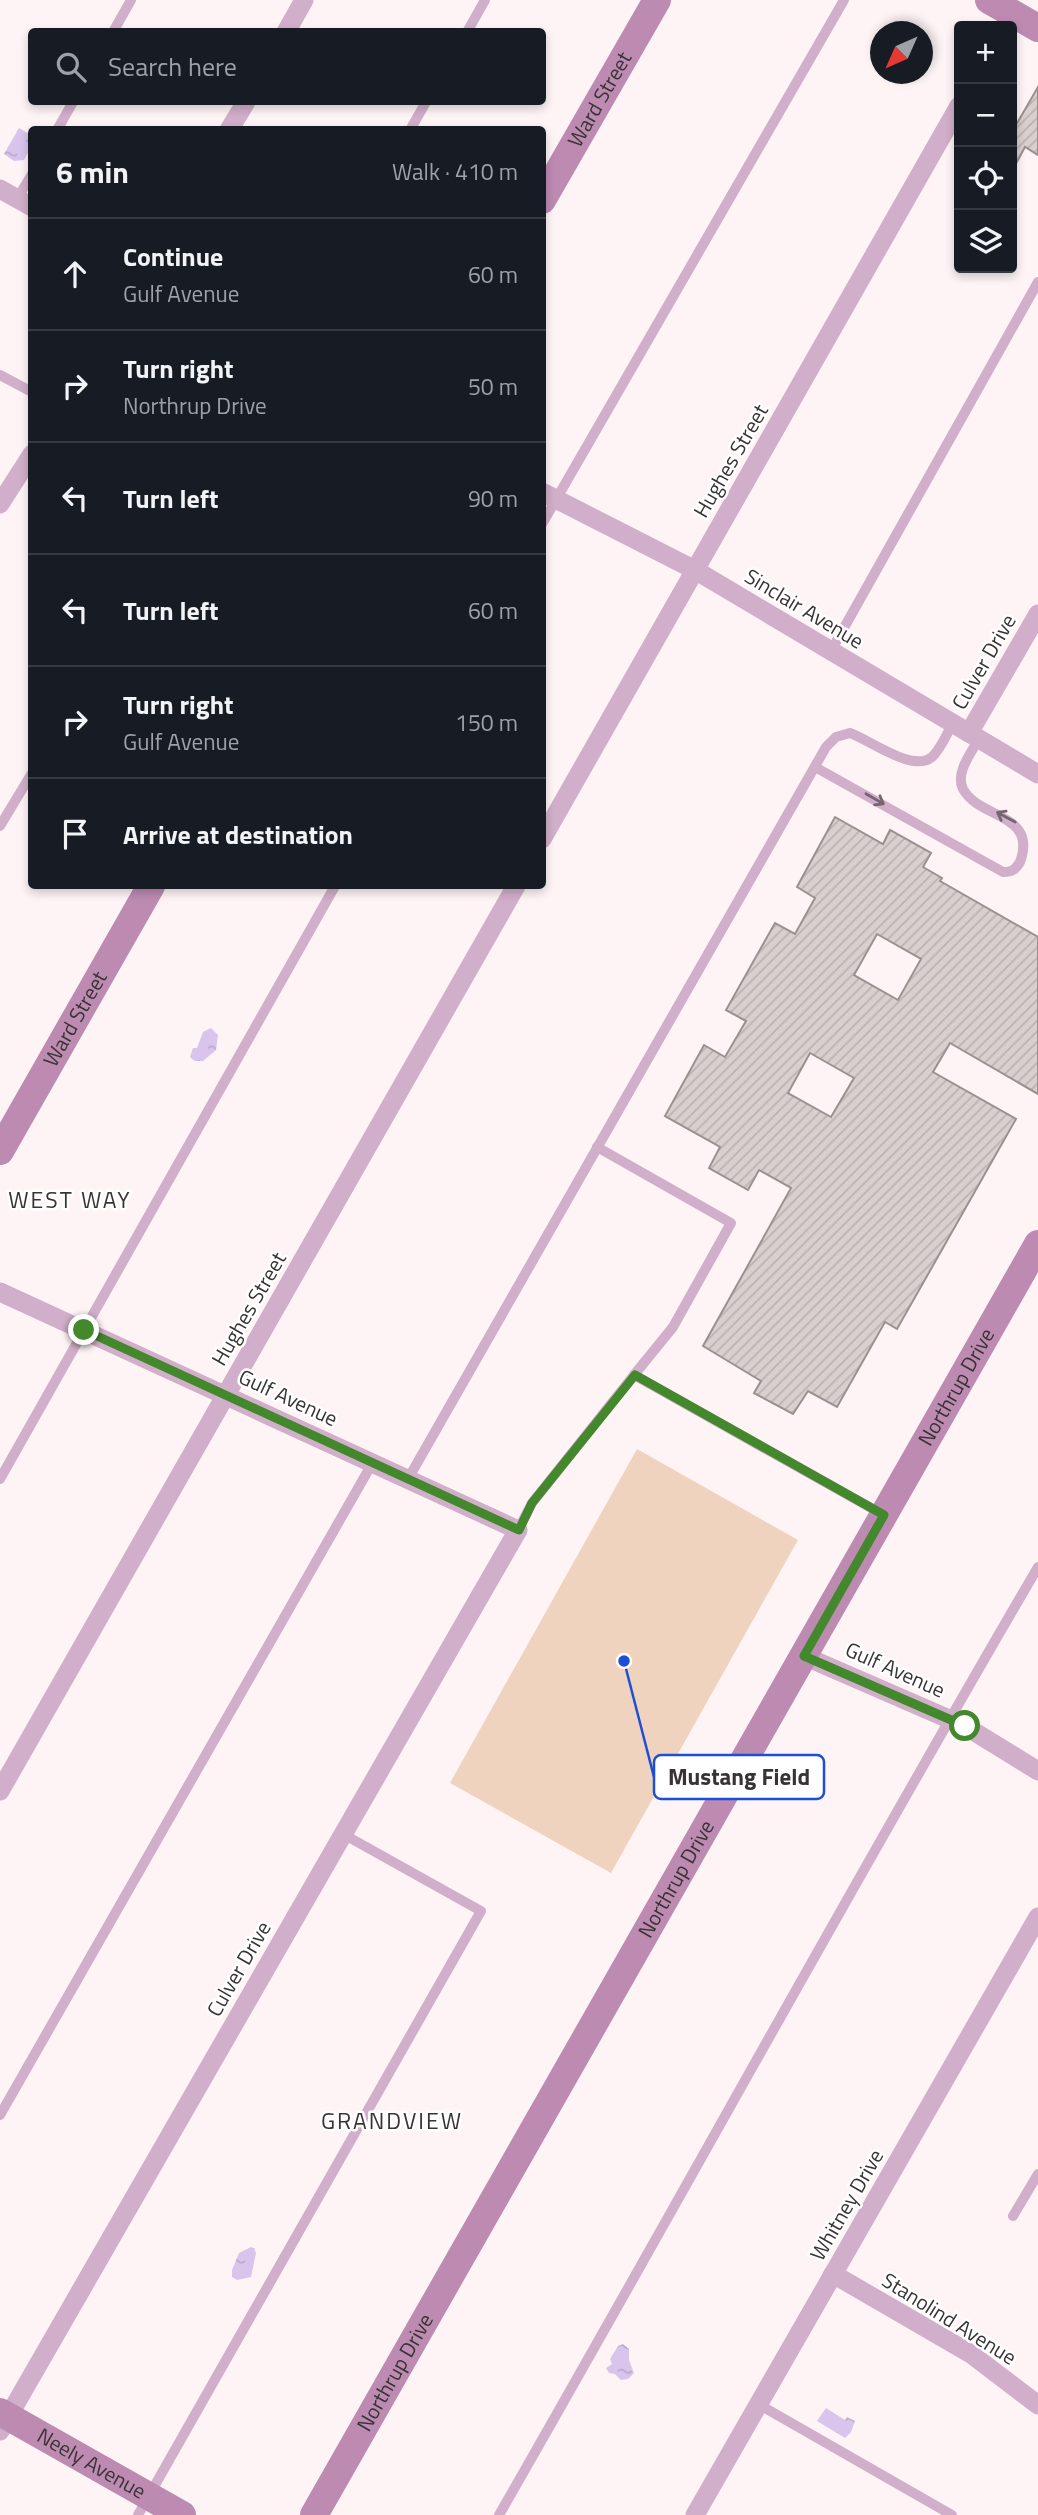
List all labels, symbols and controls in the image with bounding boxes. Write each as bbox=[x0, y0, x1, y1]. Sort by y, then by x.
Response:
north arrow bbox=[870, 21, 933, 84]
map controls bbox=[954, 21, 1017, 273]
button: + bbox=[954, 21, 1017, 84]
search box bbox=[28, 28, 546, 105]
street label: Ward Street bbox=[559, 45, 639, 153]
text: Search here bbox=[108, 47, 237, 86]
icon: search bbox=[52, 48, 90, 86]
button: − bbox=[954, 84, 1017, 147]
button: locate bbox=[954, 147, 1017, 210]
text: 6 min bbox=[56, 149, 129, 195]
text: Walk · 410 m bbox=[392, 154, 518, 189]
button: layers bbox=[954, 210, 1017, 273]
text: Continue bbox=[123, 237, 223, 276]
icon: ahead bbox=[56, 255, 94, 293]
text: 60 m bbox=[468, 257, 518, 292]
text: Gulf Avenue bbox=[123, 276, 239, 311]
text: Turn right bbox=[123, 349, 234, 388]
icon: right bbox=[56, 367, 94, 405]
text: 50 m bbox=[468, 369, 518, 404]
text: Northrup Drive bbox=[123, 388, 267, 423]
street label: Hughes Street bbox=[685, 397, 776, 523]
icon: left bbox=[56, 479, 94, 517]
text: Turn left bbox=[123, 479, 218, 518]
text: 90 m bbox=[468, 481, 518, 516]
street label: Sinclair Avenue bbox=[739, 560, 870, 656]
icon: left bbox=[56, 591, 94, 629]
text: Turn left bbox=[123, 591, 218, 630]
text: 60 m bbox=[468, 593, 518, 628]
street label: Culver Drive bbox=[943, 608, 1023, 715]
text: Turn right bbox=[123, 685, 234, 724]
icon: right bbox=[56, 703, 94, 741]
text: 150 m bbox=[455, 705, 518, 740]
text: Gulf Avenue bbox=[123, 724, 239, 759]
one-way arrow bbox=[864, 793, 885, 806]
one-way arrow bbox=[996, 810, 1016, 824]
icon: arrive bbox=[56, 815, 94, 853]
text: Arrive at destination bbox=[123, 815, 353, 854]
street label: Ward Street bbox=[34, 964, 115, 1072]
district label: WEST WAY bbox=[8, 1182, 132, 1217]
street label: Hughes Street bbox=[203, 1245, 294, 1371]
route end bbox=[68, 1314, 99, 1345]
street label: Northrup Drive bbox=[909, 1322, 1002, 1452]
street label: Gulf Avenue bbox=[234, 1360, 343, 1434]
street label: Gulf Avenue bbox=[840, 1633, 950, 1705]
route start bbox=[949, 1710, 980, 1741]
callout: Mustang Field bbox=[654, 1755, 824, 1799]
text: Mustang Field bbox=[668, 1759, 810, 1794]
street label: Northrup Drive bbox=[629, 1814, 722, 1943]
street label: Culver Drive bbox=[198, 1915, 278, 2022]
district label: GRANDVIEW bbox=[321, 2103, 463, 2138]
street label: Whitney Drive bbox=[801, 2143, 891, 2266]
street label: Stanolind Avenue bbox=[876, 2264, 1023, 2372]
street label: Northrup Drive bbox=[348, 2307, 441, 2437]
street label: Neely Avenue bbox=[31, 2419, 152, 2506]

